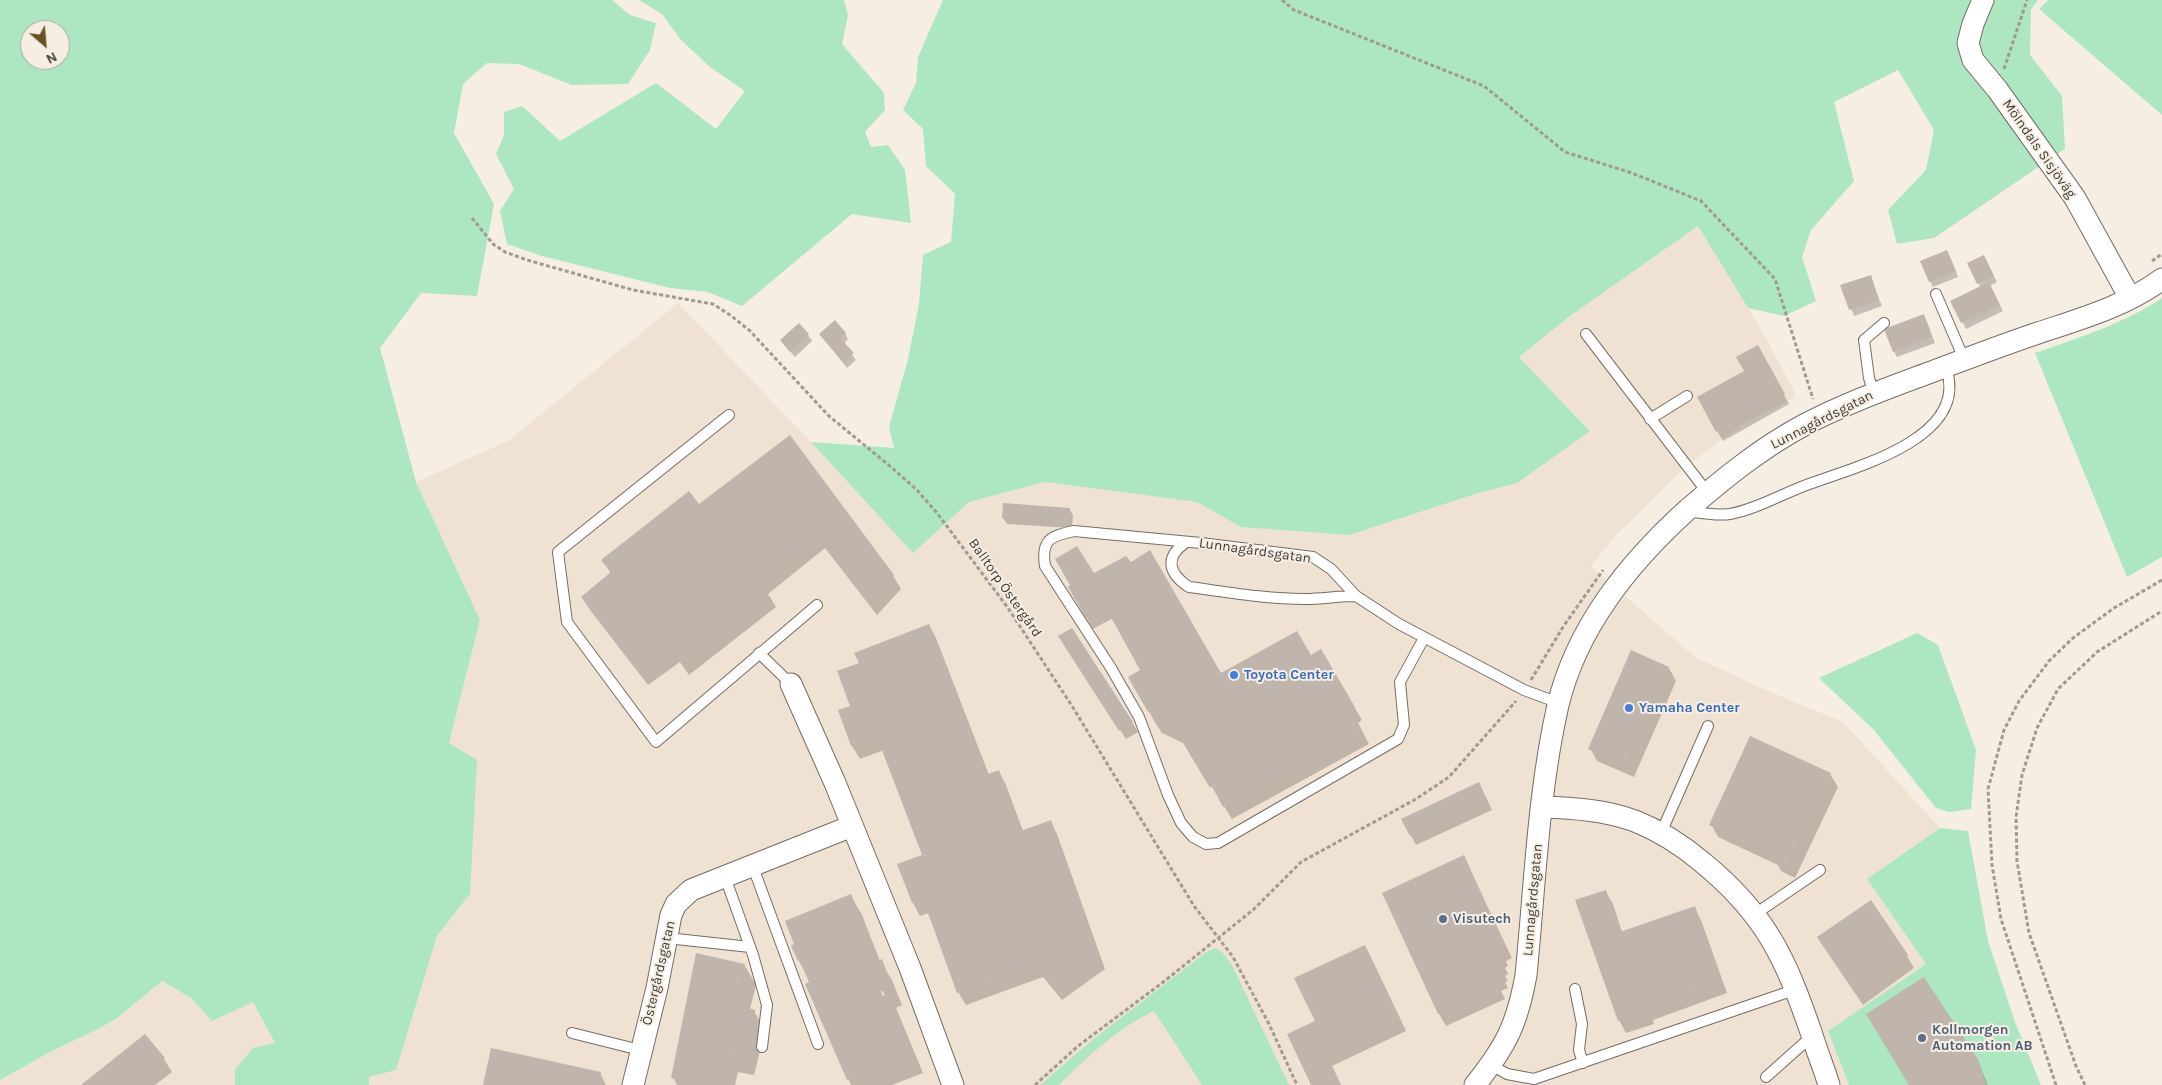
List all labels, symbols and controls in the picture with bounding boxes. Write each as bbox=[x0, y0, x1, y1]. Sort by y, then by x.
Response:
north arrow bbox=[20, 20, 70, 70]
text: N bbox=[43, 48, 60, 68]
street label: Mölndals Sisjöväg bbox=[1999, 96, 2079, 202]
street label: Lunnagårdsgatan bbox=[1768, 387, 1876, 453]
street label: Lunnagårdsgatan bbox=[1198, 535, 1312, 567]
street label: Balltorp Östergård bbox=[965, 536, 1045, 640]
place label: Toyota Center bbox=[1244, 667, 1334, 683]
marker: Toyota Center bbox=[1228, 669, 1240, 681]
place label: Yamaha Center bbox=[1639, 700, 1740, 716]
marker: Yamaha Center bbox=[1623, 702, 1635, 714]
street label: Lunnagårdsgatan bbox=[1520, 843, 1546, 957]
place label: Visutech bbox=[1453, 911, 1511, 927]
marker: Visutech bbox=[1437, 913, 1449, 925]
street label: Östergårdsgatan bbox=[639, 919, 679, 1027]
place label: Kollmorgen Automation AB bbox=[1932, 1022, 2033, 1054]
marker: Kollmorgen Automation AB bbox=[1916, 1032, 1928, 1044]

